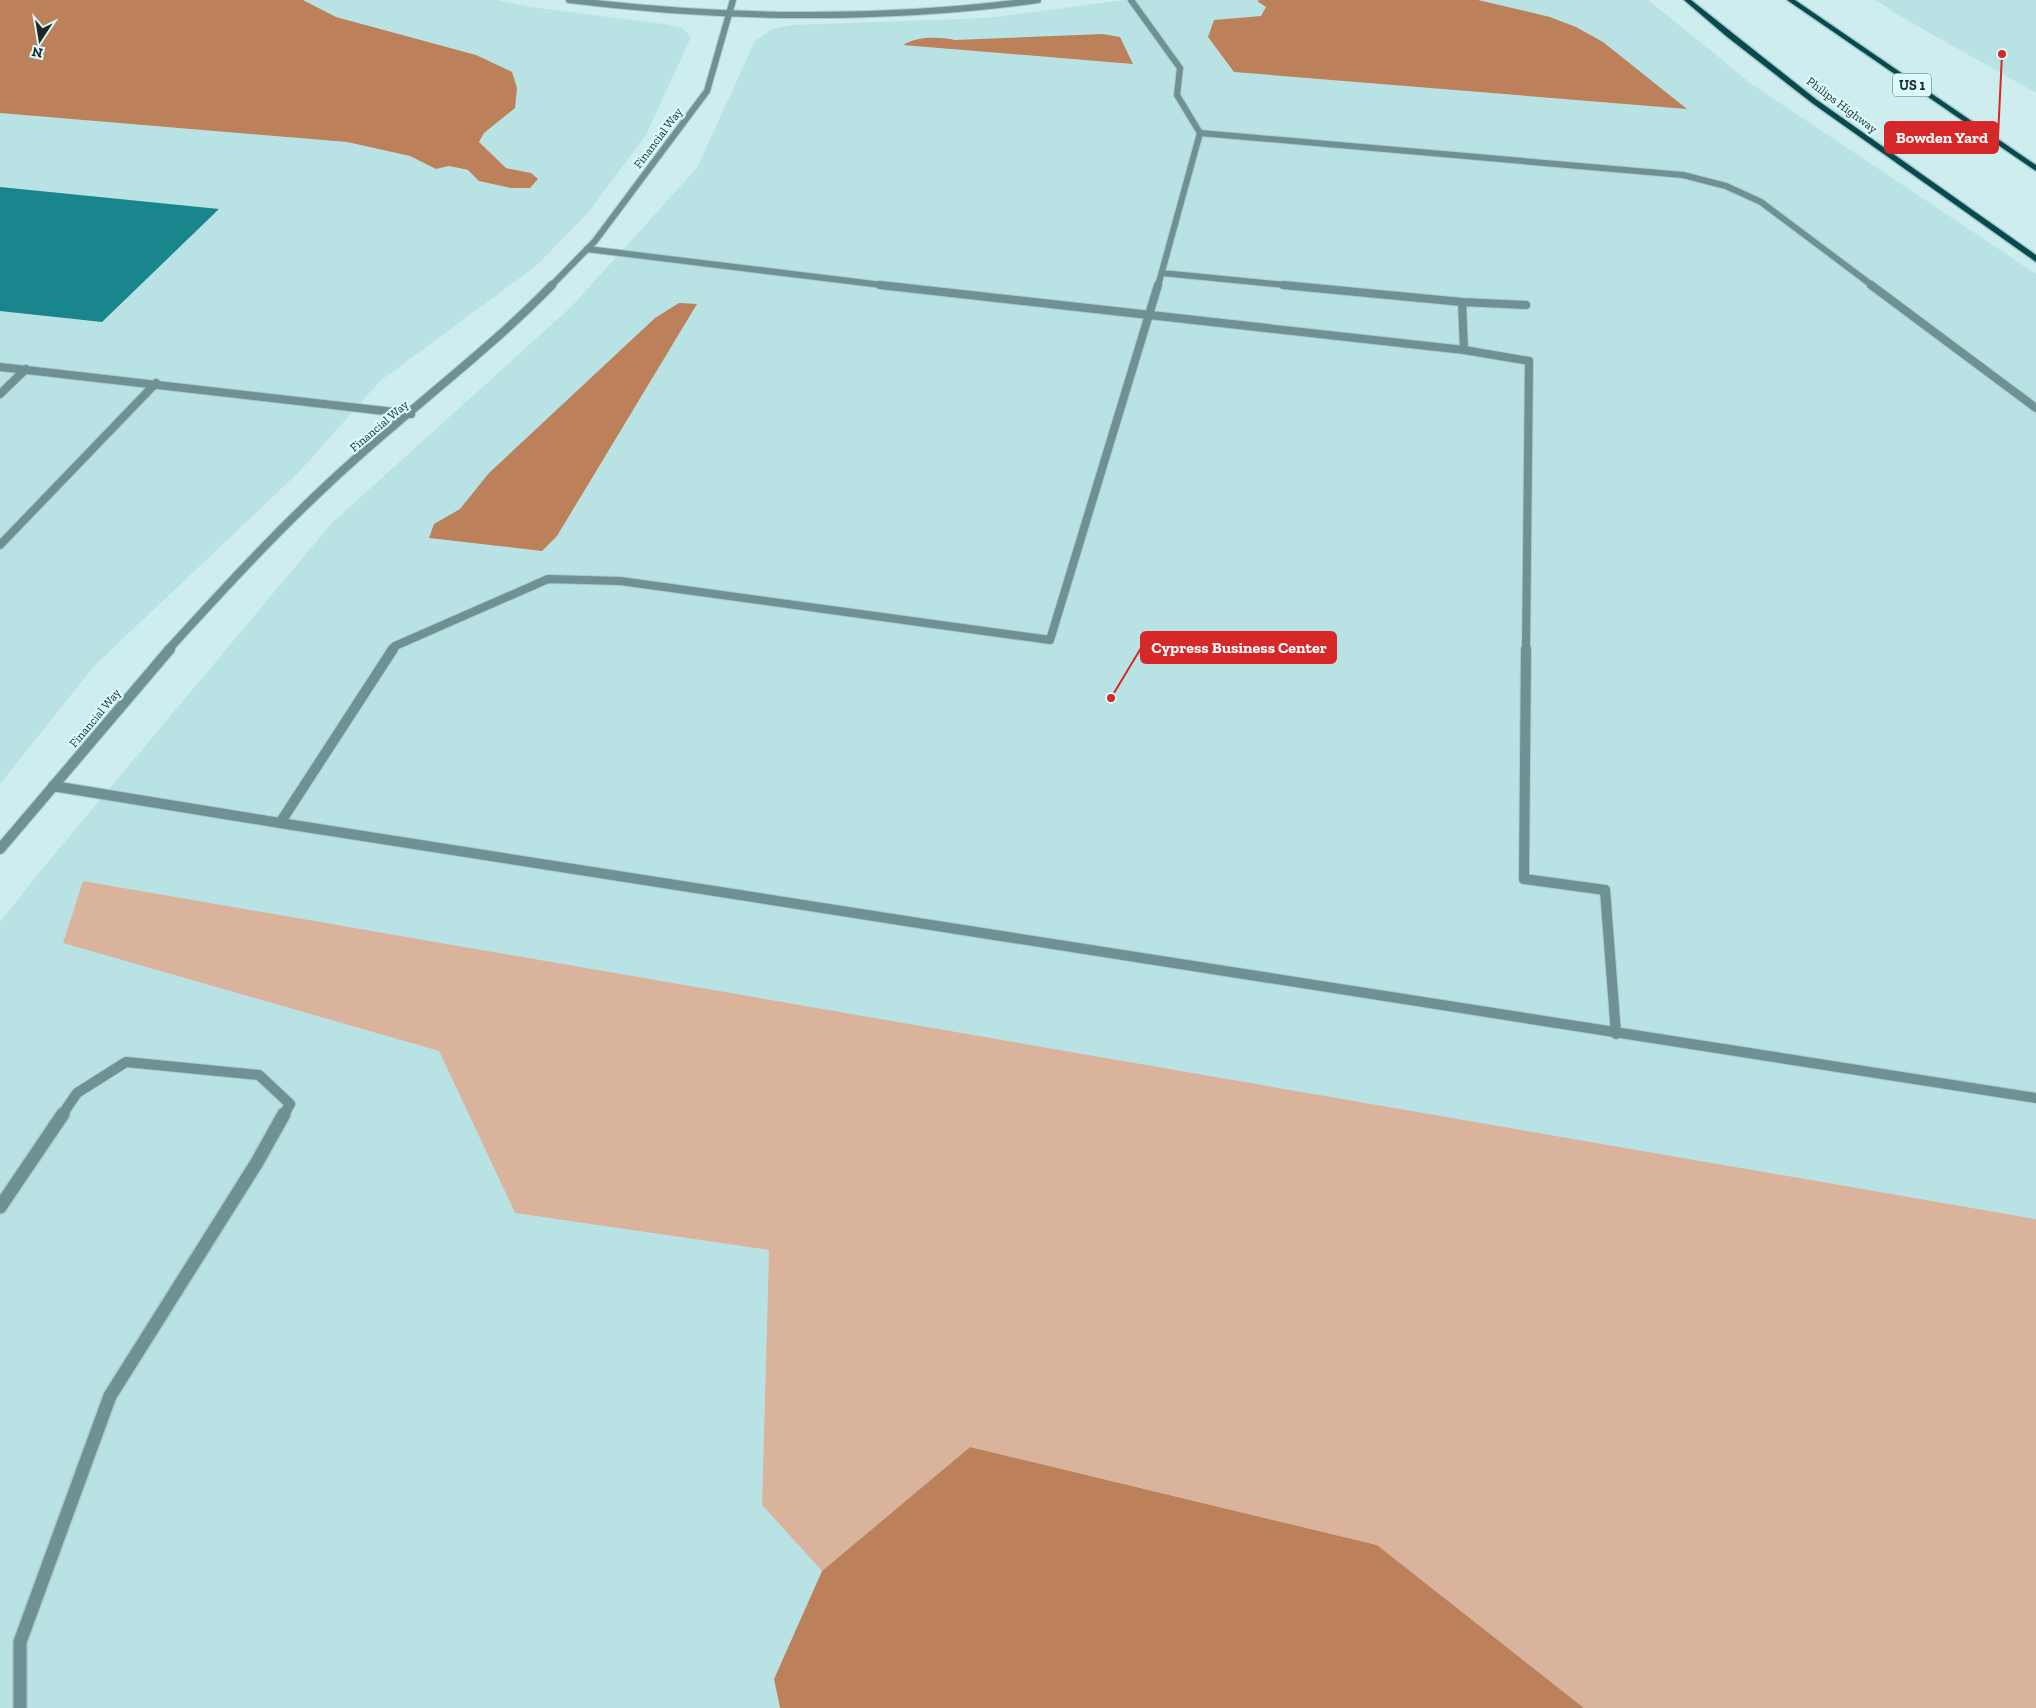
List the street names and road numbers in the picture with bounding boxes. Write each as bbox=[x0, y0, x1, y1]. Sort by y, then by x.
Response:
street label: Philips Highway bbox=[1804, 74, 1881, 137]
road number: US 1 bbox=[1893, 74, 1931, 96]
street label: Financial Way bbox=[631, 104, 686, 171]
street label: Financial Way bbox=[347, 397, 412, 455]
street label: Financial Way bbox=[66, 685, 124, 750]

